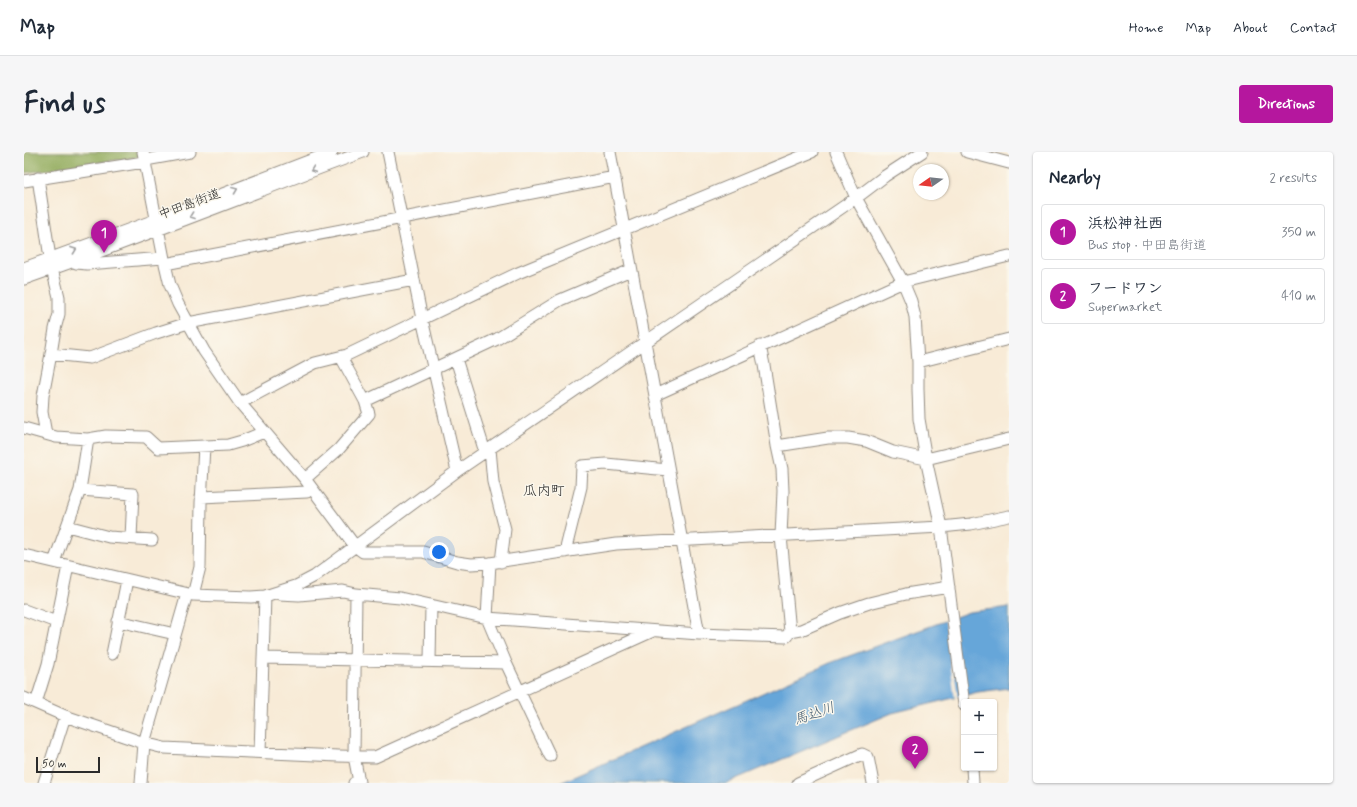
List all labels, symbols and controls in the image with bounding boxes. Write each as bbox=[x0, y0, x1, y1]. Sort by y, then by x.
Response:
text: Map bbox=[20, 15, 55, 40]
text: Home bbox=[1129, 19, 1163, 37]
text: Map bbox=[1185, 19, 1211, 37]
text: About bbox=[1233, 19, 1268, 37]
text: Contact bbox=[1290, 19, 1337, 37]
button: Directions bbox=[1239, 85, 1333, 123]
text: Find us bbox=[24, 86, 105, 123]
north arrow bbox=[913, 164, 949, 200]
one-way arrow bbox=[310, 166, 317, 174]
text: Nearby bbox=[1049, 167, 1101, 189]
text: 2 results bbox=[1270, 170, 1317, 187]
street label: 中田島街道 bbox=[156, 185, 223, 224]
one-way arrow bbox=[231, 186, 238, 194]
one-way arrow bbox=[188, 212, 195, 220]
text: 浜松神社西 bbox=[1088, 214, 1163, 234]
pin: 1 bbox=[91, 220, 117, 253]
text: 1 bbox=[1060, 224, 1066, 241]
text: 350 m bbox=[1282, 224, 1316, 241]
text: Bus stop · 中田島街道 bbox=[1088, 237, 1206, 254]
one-way arrow bbox=[70, 246, 77, 254]
text: フードワン bbox=[1088, 279, 1163, 299]
text: 2 bbox=[1060, 288, 1066, 305]
text: 410 m bbox=[1281, 288, 1316, 305]
text: Supermarket bbox=[1088, 299, 1162, 316]
district label: 瓜内町 bbox=[523, 482, 565, 500]
your location bbox=[429, 542, 449, 562]
water label: 馬込川 bbox=[792, 699, 837, 729]
map controls bbox=[961, 699, 997, 771]
button: + bbox=[961, 699, 997, 735]
button: − bbox=[961, 735, 997, 771]
pin: 2 bbox=[902, 736, 928, 769]
scale bar bbox=[36, 755, 100, 774]
text: 50 m bbox=[42, 757, 67, 771]

